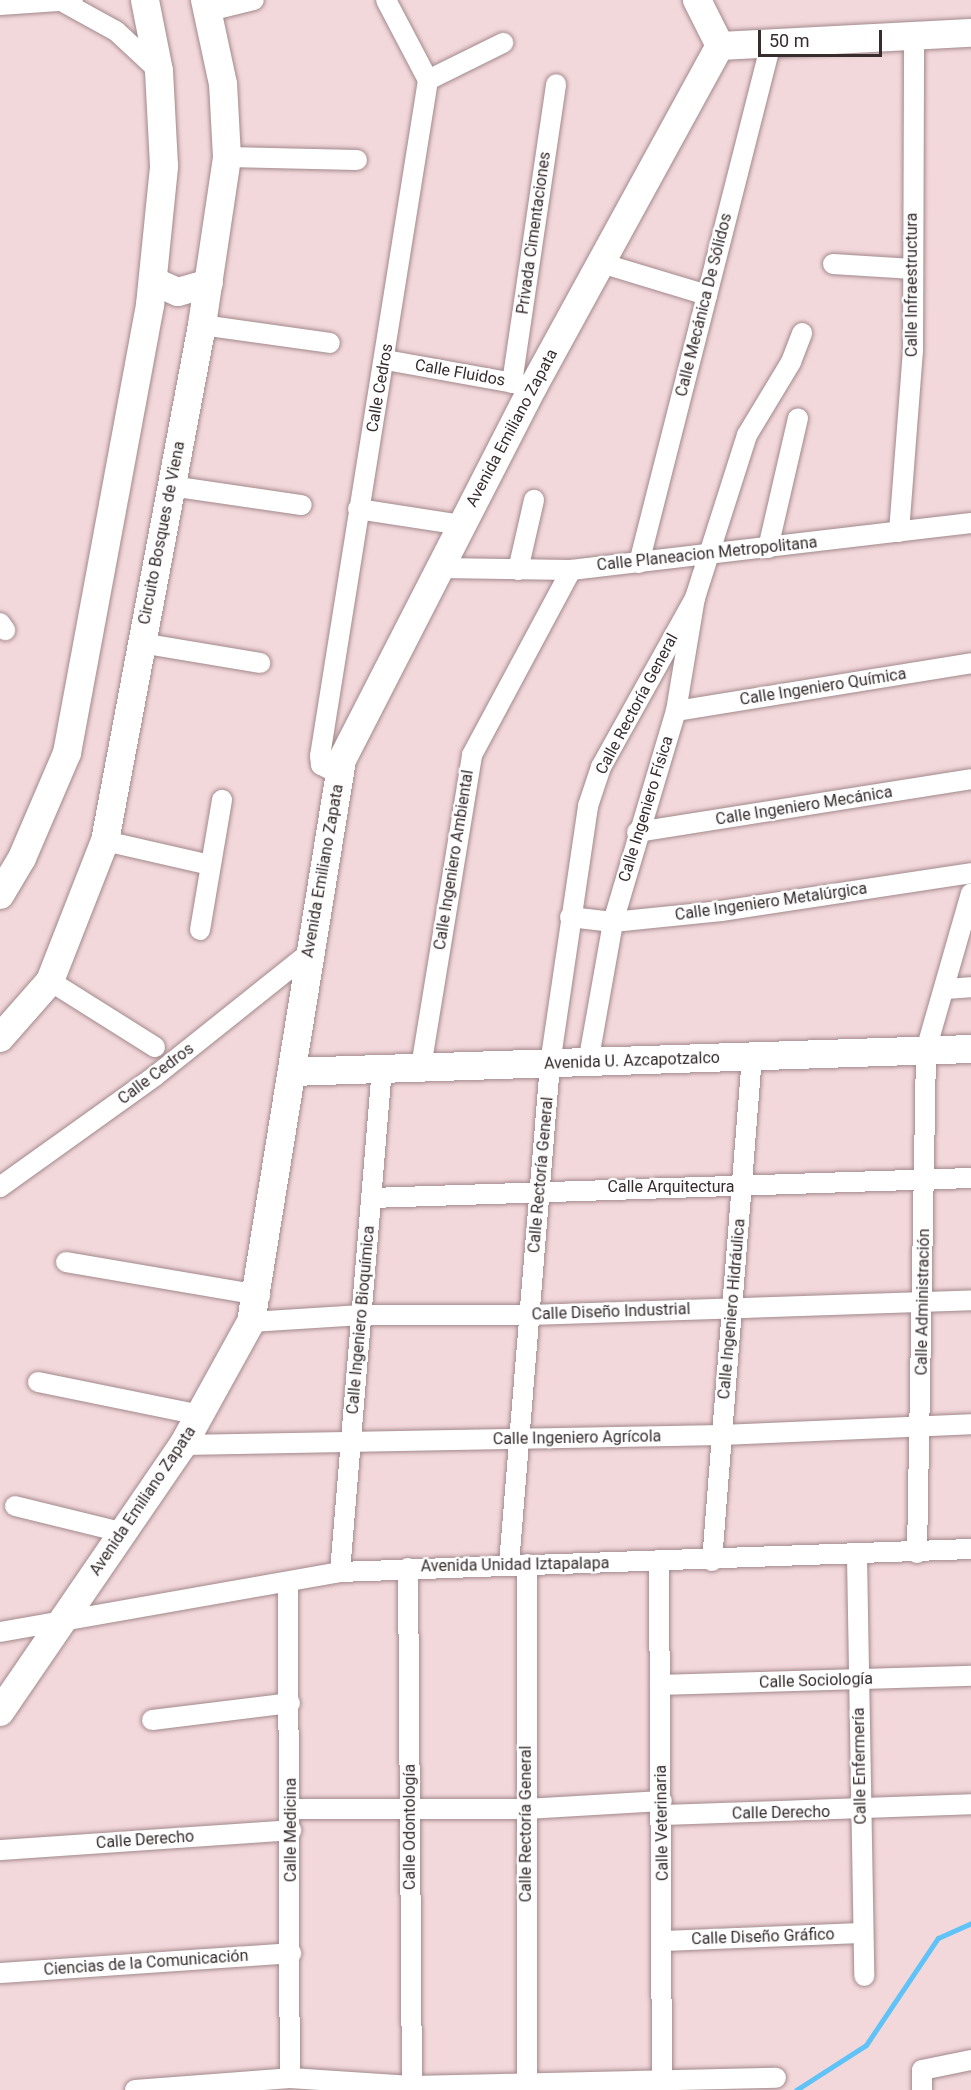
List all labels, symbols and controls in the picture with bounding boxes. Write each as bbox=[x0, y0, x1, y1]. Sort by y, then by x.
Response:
scale bar bbox=[761, 18, 886, 56]
text: 50 m bbox=[769, 30, 809, 51]
street label: Privada Cimentaciones bbox=[513, 150, 555, 316]
street label: Calle Mecánica De Sólidos bbox=[672, 211, 736, 399]
street label: Calle Infraestructura bbox=[902, 213, 922, 357]
street label: Calle Cedros bbox=[363, 342, 397, 434]
street label: Avenida Emiliano Zapata bbox=[462, 346, 562, 510]
street label: Calle Fluidos bbox=[413, 356, 507, 390]
street label: Circuito Bosques de Viena bbox=[135, 440, 189, 626]
street label: Calle Planeacion Metropolitana bbox=[596, 533, 818, 575]
street label: Calle Rectoría General bbox=[592, 630, 682, 778]
street label: Calle Ingeniero Química bbox=[738, 664, 908, 710]
street label: Calle Ingeniero Física bbox=[615, 734, 677, 884]
street label: Calle Ingeniero Ambiental bbox=[430, 769, 478, 951]
street label: Avenida Emiliano Zapata bbox=[298, 783, 348, 959]
street label: Calle Ingeniero Mecánica bbox=[714, 783, 894, 829]
street label: Calle Ingeniero Metalúrgica bbox=[674, 879, 868, 925]
street label: Calle Cedros bbox=[114, 1039, 198, 1109]
street label: Avenida U. Azcapotzalco bbox=[544, 1048, 720, 1074]
street label: Calle Rectoría General bbox=[525, 1096, 557, 1254]
street label: Calle Arquitectura bbox=[608, 1177, 734, 1197]
street label: Calle Ingeniero Hidráulica bbox=[715, 1218, 749, 1400]
street label: Calle Ingeniero Bioquímica bbox=[343, 1225, 379, 1415]
street label: Calle Administración bbox=[912, 1228, 934, 1376]
street label: Calle Diseño Industrial bbox=[531, 1300, 691, 1324]
street label: Avenida Emiliano Zapata bbox=[86, 1423, 200, 1579]
street label: Calle Ingeniero Agrícola bbox=[493, 1427, 661, 1449]
street label: Avenida Unidad Iztapalapa bbox=[421, 1554, 609, 1576]
street label: Calle Sociología bbox=[759, 1669, 873, 1693]
street label: Calle Enfermería bbox=[849, 1707, 871, 1825]
street label: Calle Rectoría General bbox=[516, 1746, 536, 1902]
street label: Calle Odontología bbox=[400, 1764, 420, 1890]
street label: Calle Veterinaria bbox=[651, 1765, 673, 1881]
street label: Calle Medicina bbox=[281, 1778, 301, 1882]
street label: Calle Derecho bbox=[732, 1803, 830, 1823]
street label: Calle Derecho bbox=[95, 1827, 195, 1853]
street label: Calle Diseño Gráfico bbox=[691, 1925, 835, 1949]
street label: Ciencias de la Comunicación bbox=[43, 1946, 249, 1980]

